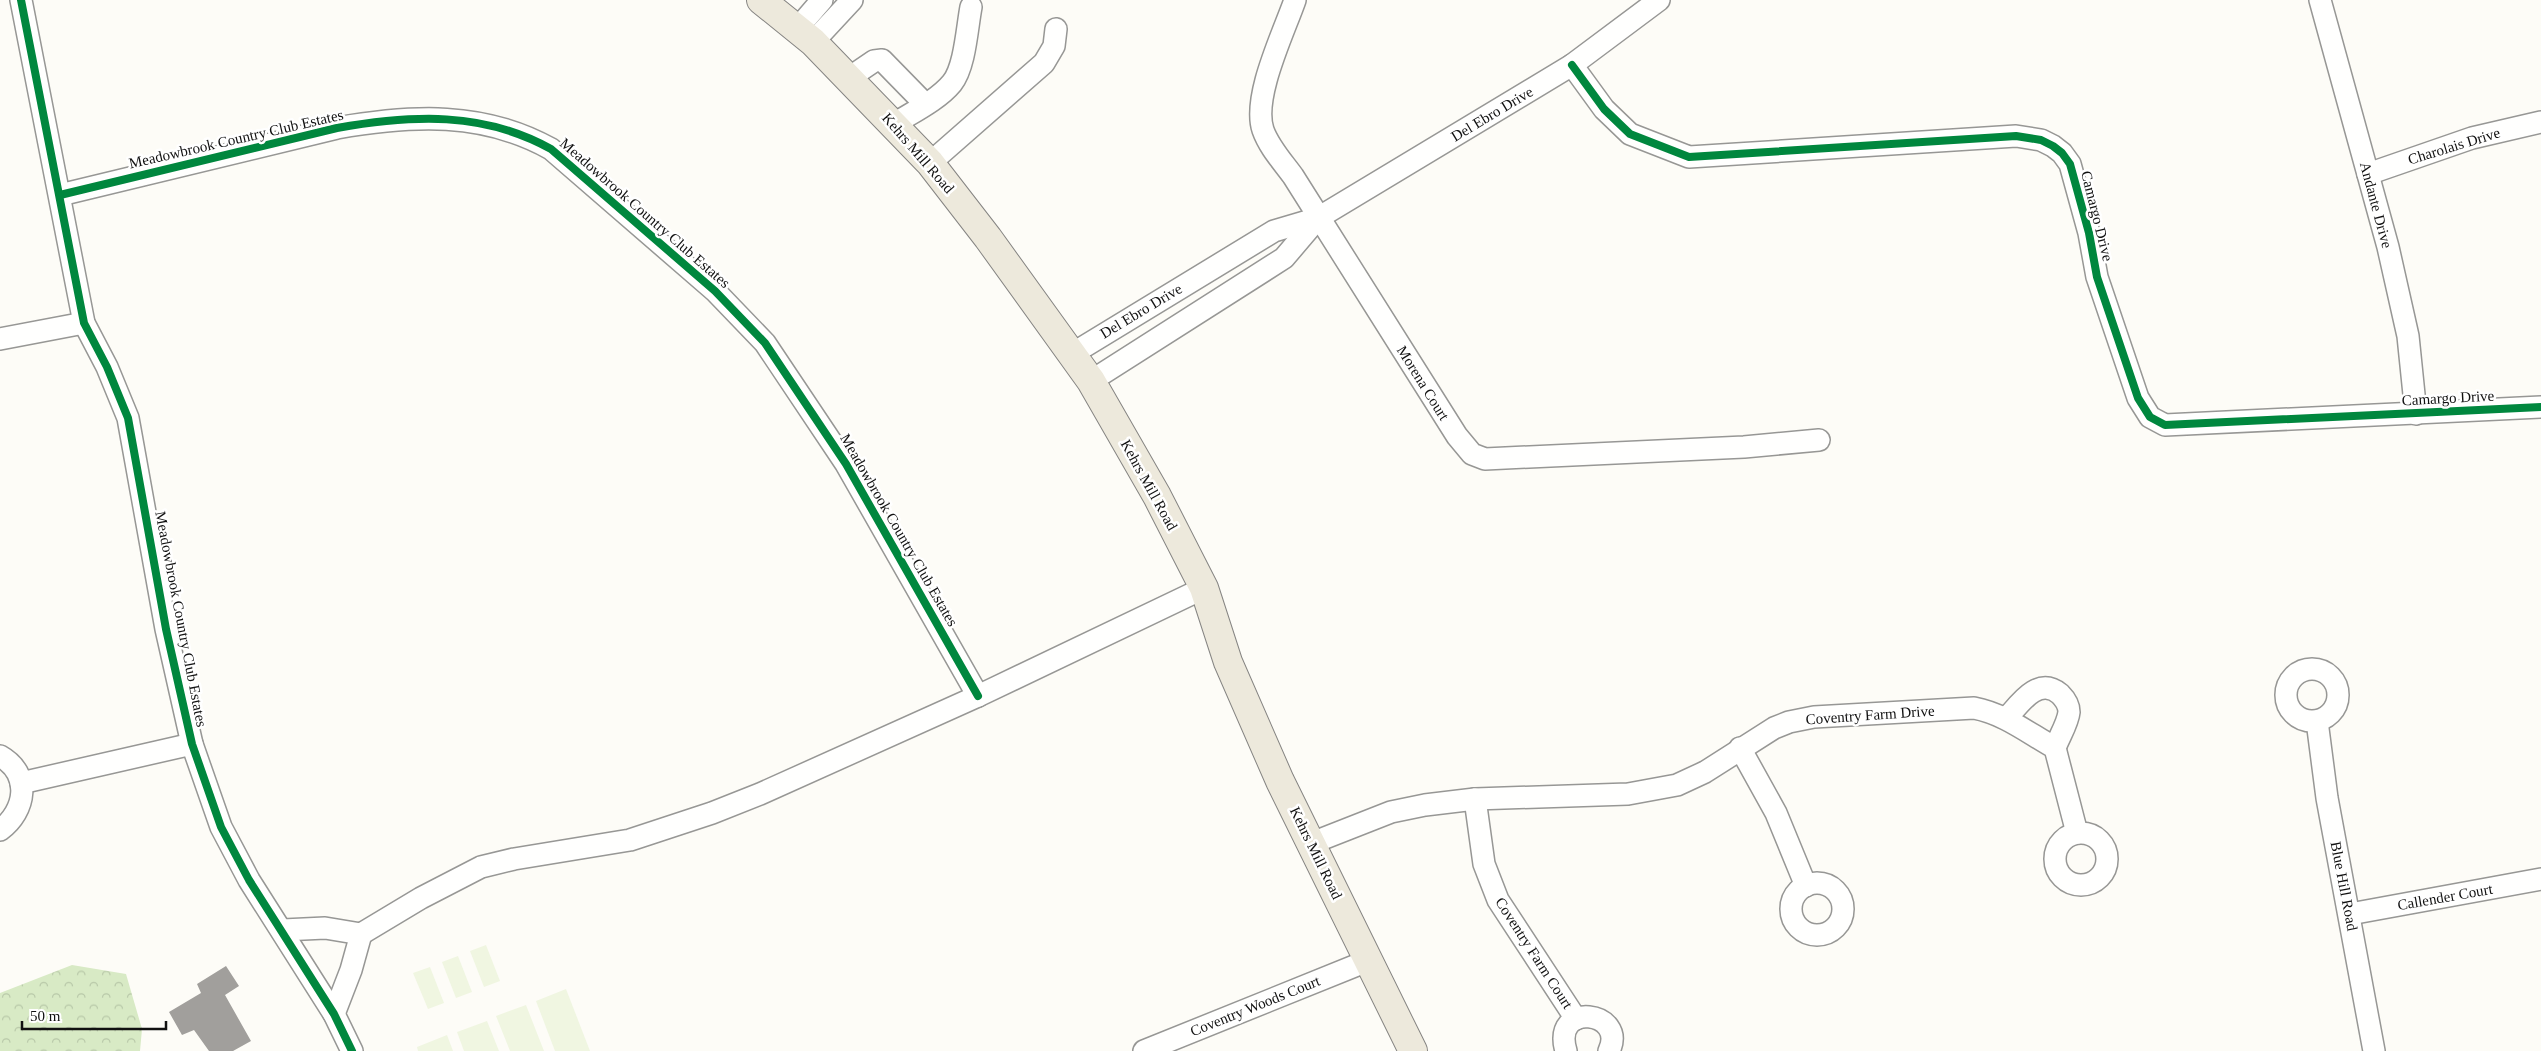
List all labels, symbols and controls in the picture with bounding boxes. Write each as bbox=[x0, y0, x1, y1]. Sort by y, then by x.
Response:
street label: Del Ebro Drive bbox=[1448, 83, 1536, 145]
street label: Meadowbrook Country Club Estates bbox=[127, 106, 345, 171]
street label: Kehrs Mill Road bbox=[879, 110, 957, 197]
street label: Charolais Drive bbox=[2406, 124, 2502, 168]
street label: Meadowbrook Country Club Estates bbox=[557, 135, 733, 291]
street label: Andante Drive bbox=[2357, 160, 2395, 250]
street label: Camargo Drive bbox=[2078, 169, 2116, 263]
street label: Del Ebro Drive bbox=[1097, 280, 1185, 342]
street label: Morena Court bbox=[1394, 343, 1453, 424]
street label: Camargo Drive bbox=[2401, 388, 2495, 408]
street label: Meadowbrook Country Club Estates bbox=[837, 431, 961, 629]
street label: Kehrs Mill Road bbox=[1118, 437, 1181, 533]
street label: Meadowbrook Country Club Estates bbox=[152, 510, 210, 728]
street label: Coventry Farm Drive bbox=[1805, 702, 1935, 727]
street label: Kehrs Mill Road bbox=[1287, 804, 1346, 902]
street label: Blue Hill Road bbox=[2327, 840, 2361, 933]
street label: Callender Court bbox=[2396, 881, 2495, 913]
street label: Coventry Farm Court bbox=[1492, 894, 1576, 1012]
street label: Coventry Woods Court bbox=[1188, 972, 1323, 1039]
scale bar bbox=[22, 998, 166, 1030]
text: 50 m bbox=[30, 1008, 61, 1024]

